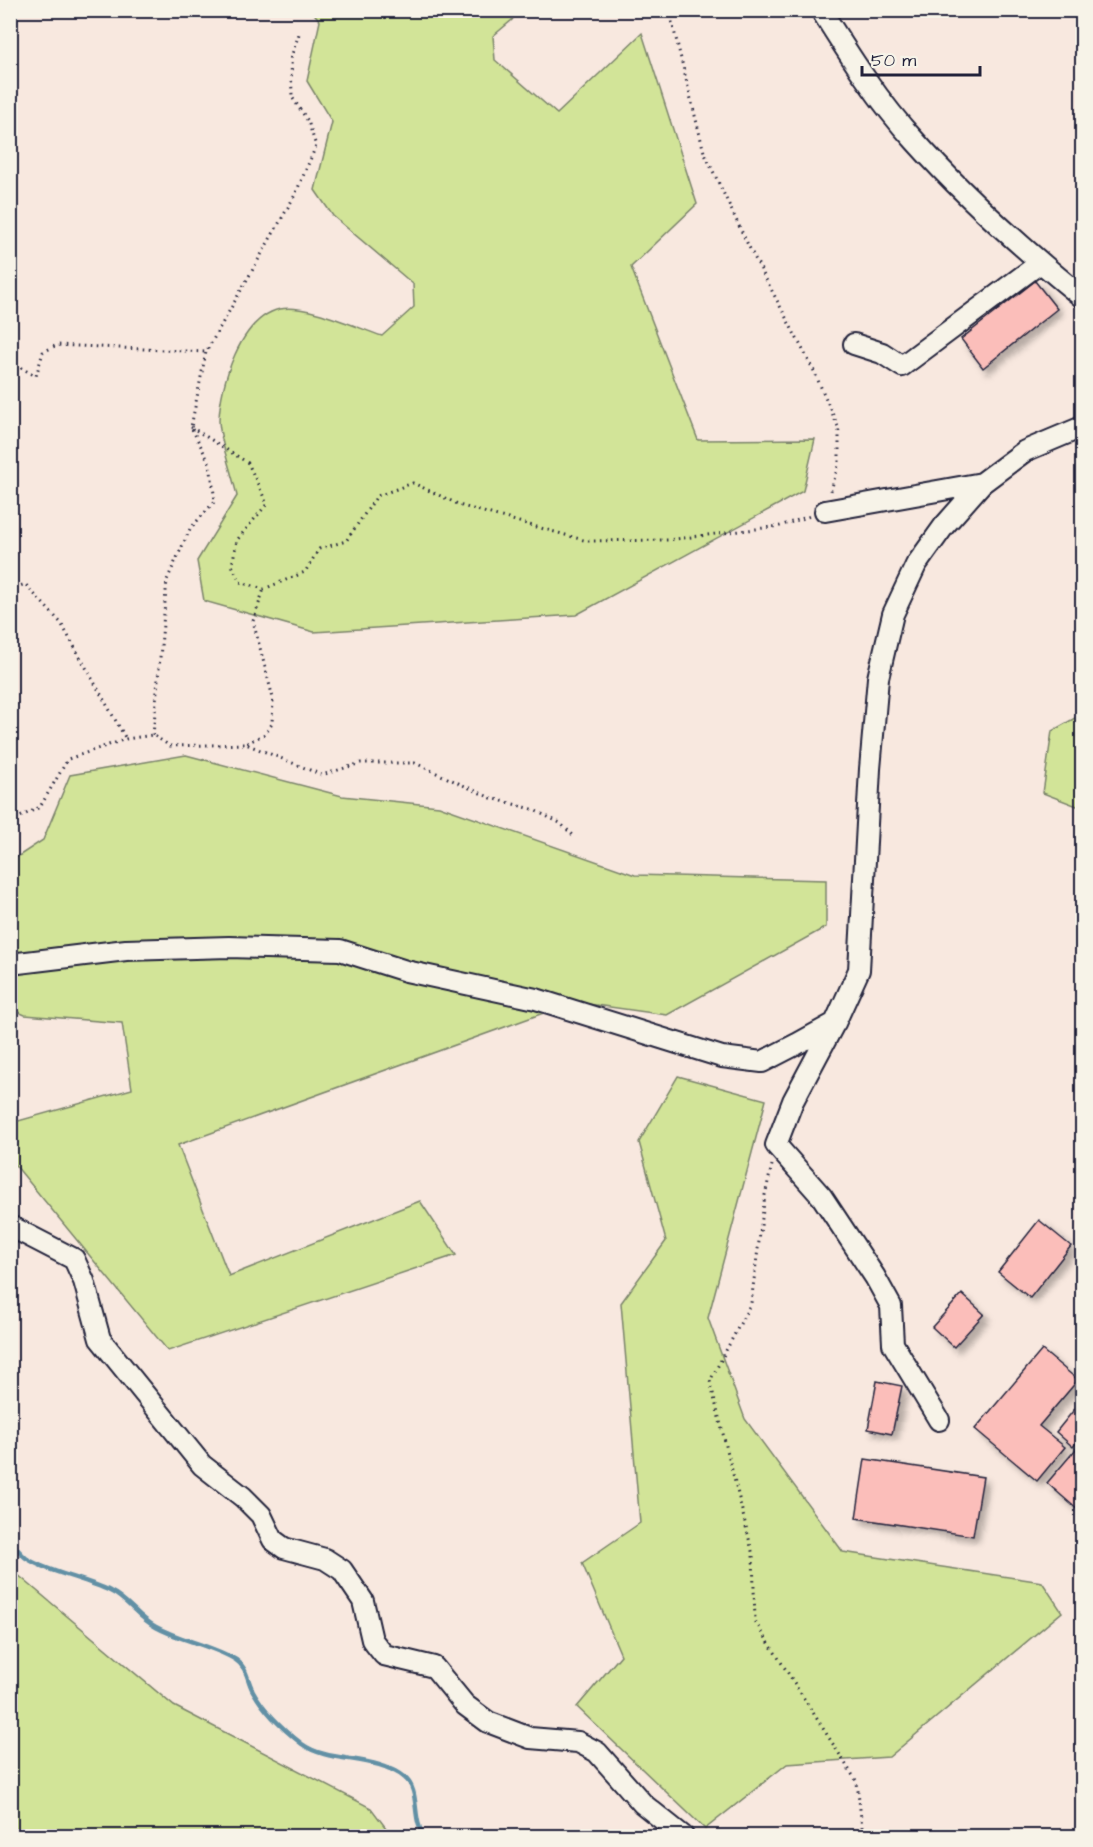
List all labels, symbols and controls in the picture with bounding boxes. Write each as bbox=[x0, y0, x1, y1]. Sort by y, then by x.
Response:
scale bar bbox=[862, 39, 980, 77]
text: 50 m bbox=[871, 48, 916, 73]

